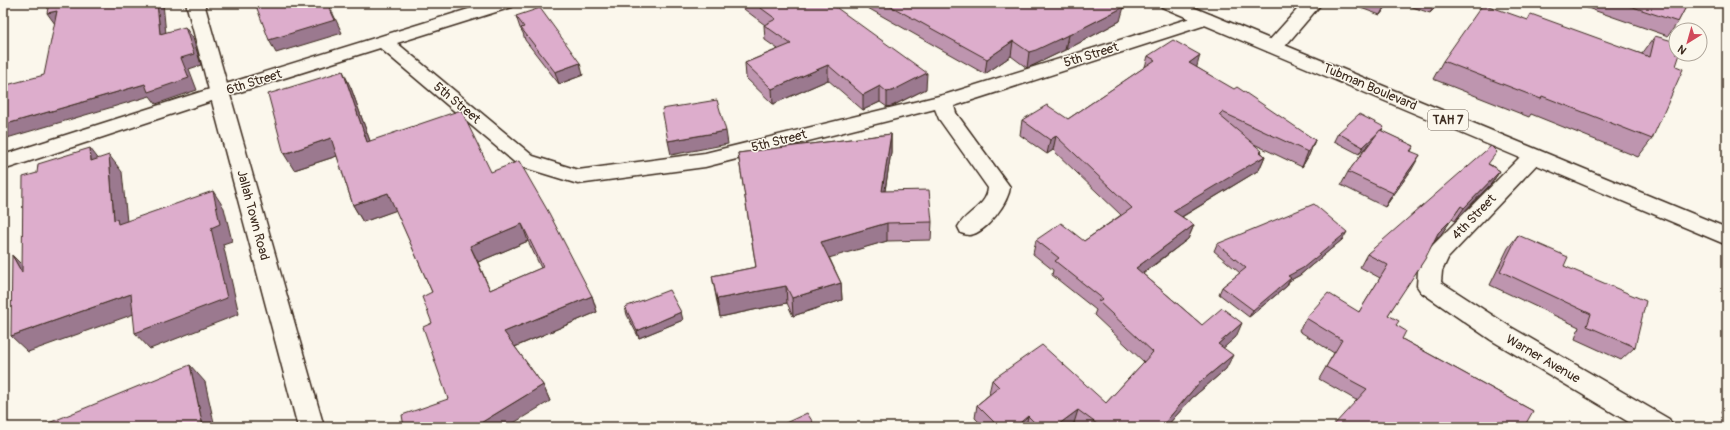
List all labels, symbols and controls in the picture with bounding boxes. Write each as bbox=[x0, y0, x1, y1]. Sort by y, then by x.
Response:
north arrow bbox=[1668, 22, 1708, 62]
street label: 5th Street bbox=[1062, 39, 1121, 71]
text: N bbox=[1675, 42, 1689, 57]
street label: Tubman Boulevard bbox=[1321, 60, 1419, 114]
street label: 6th Street bbox=[224, 66, 284, 98]
street label: 5th Street bbox=[430, 79, 484, 128]
road number: TAH 7 bbox=[1428, 110, 1468, 130]
street label: 5th Street bbox=[750, 126, 809, 156]
street label: Jallah Town Road bbox=[233, 168, 273, 262]
street label: 4th Street bbox=[1448, 190, 1500, 243]
street label: Warner Avenue bbox=[1503, 331, 1583, 387]

